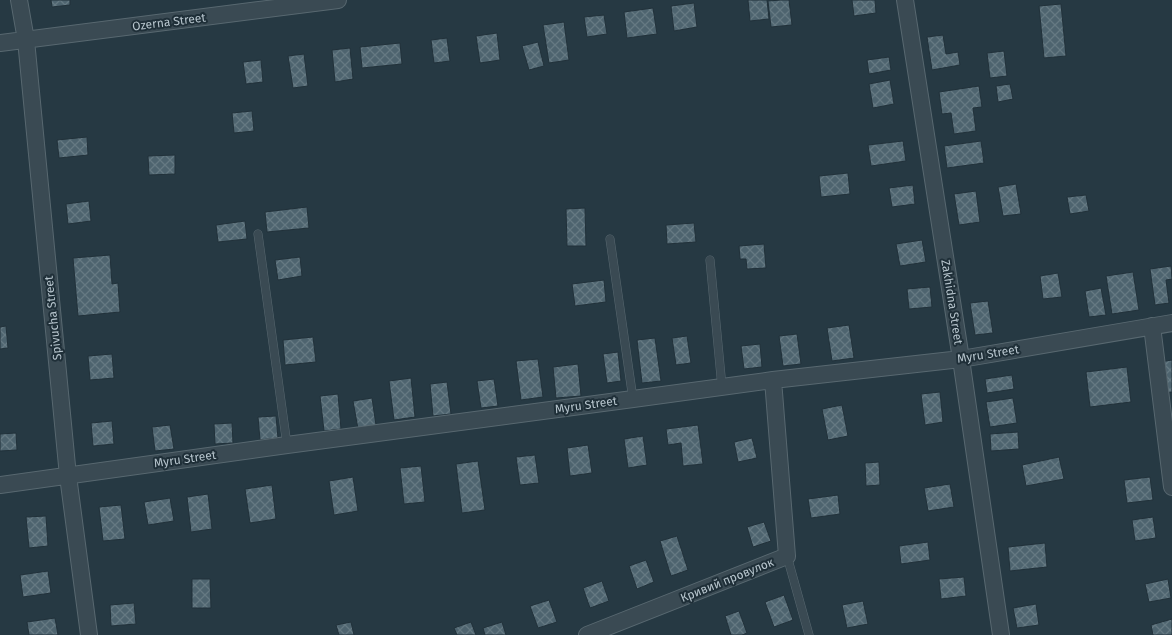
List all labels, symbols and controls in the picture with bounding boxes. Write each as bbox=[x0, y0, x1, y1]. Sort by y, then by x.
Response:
street label: Ozerna Street bbox=[132, 10, 207, 33]
street label: Zakhidna Street bbox=[938, 259, 966, 346]
street label: Spivucha Street bbox=[42, 274, 64, 361]
street label: Myru Street bbox=[956, 342, 1021, 366]
street label: Myru Street bbox=[554, 394, 619, 416]
street label: Myru Street bbox=[153, 448, 218, 470]
street label: Кривий провулок bbox=[678, 555, 776, 605]

